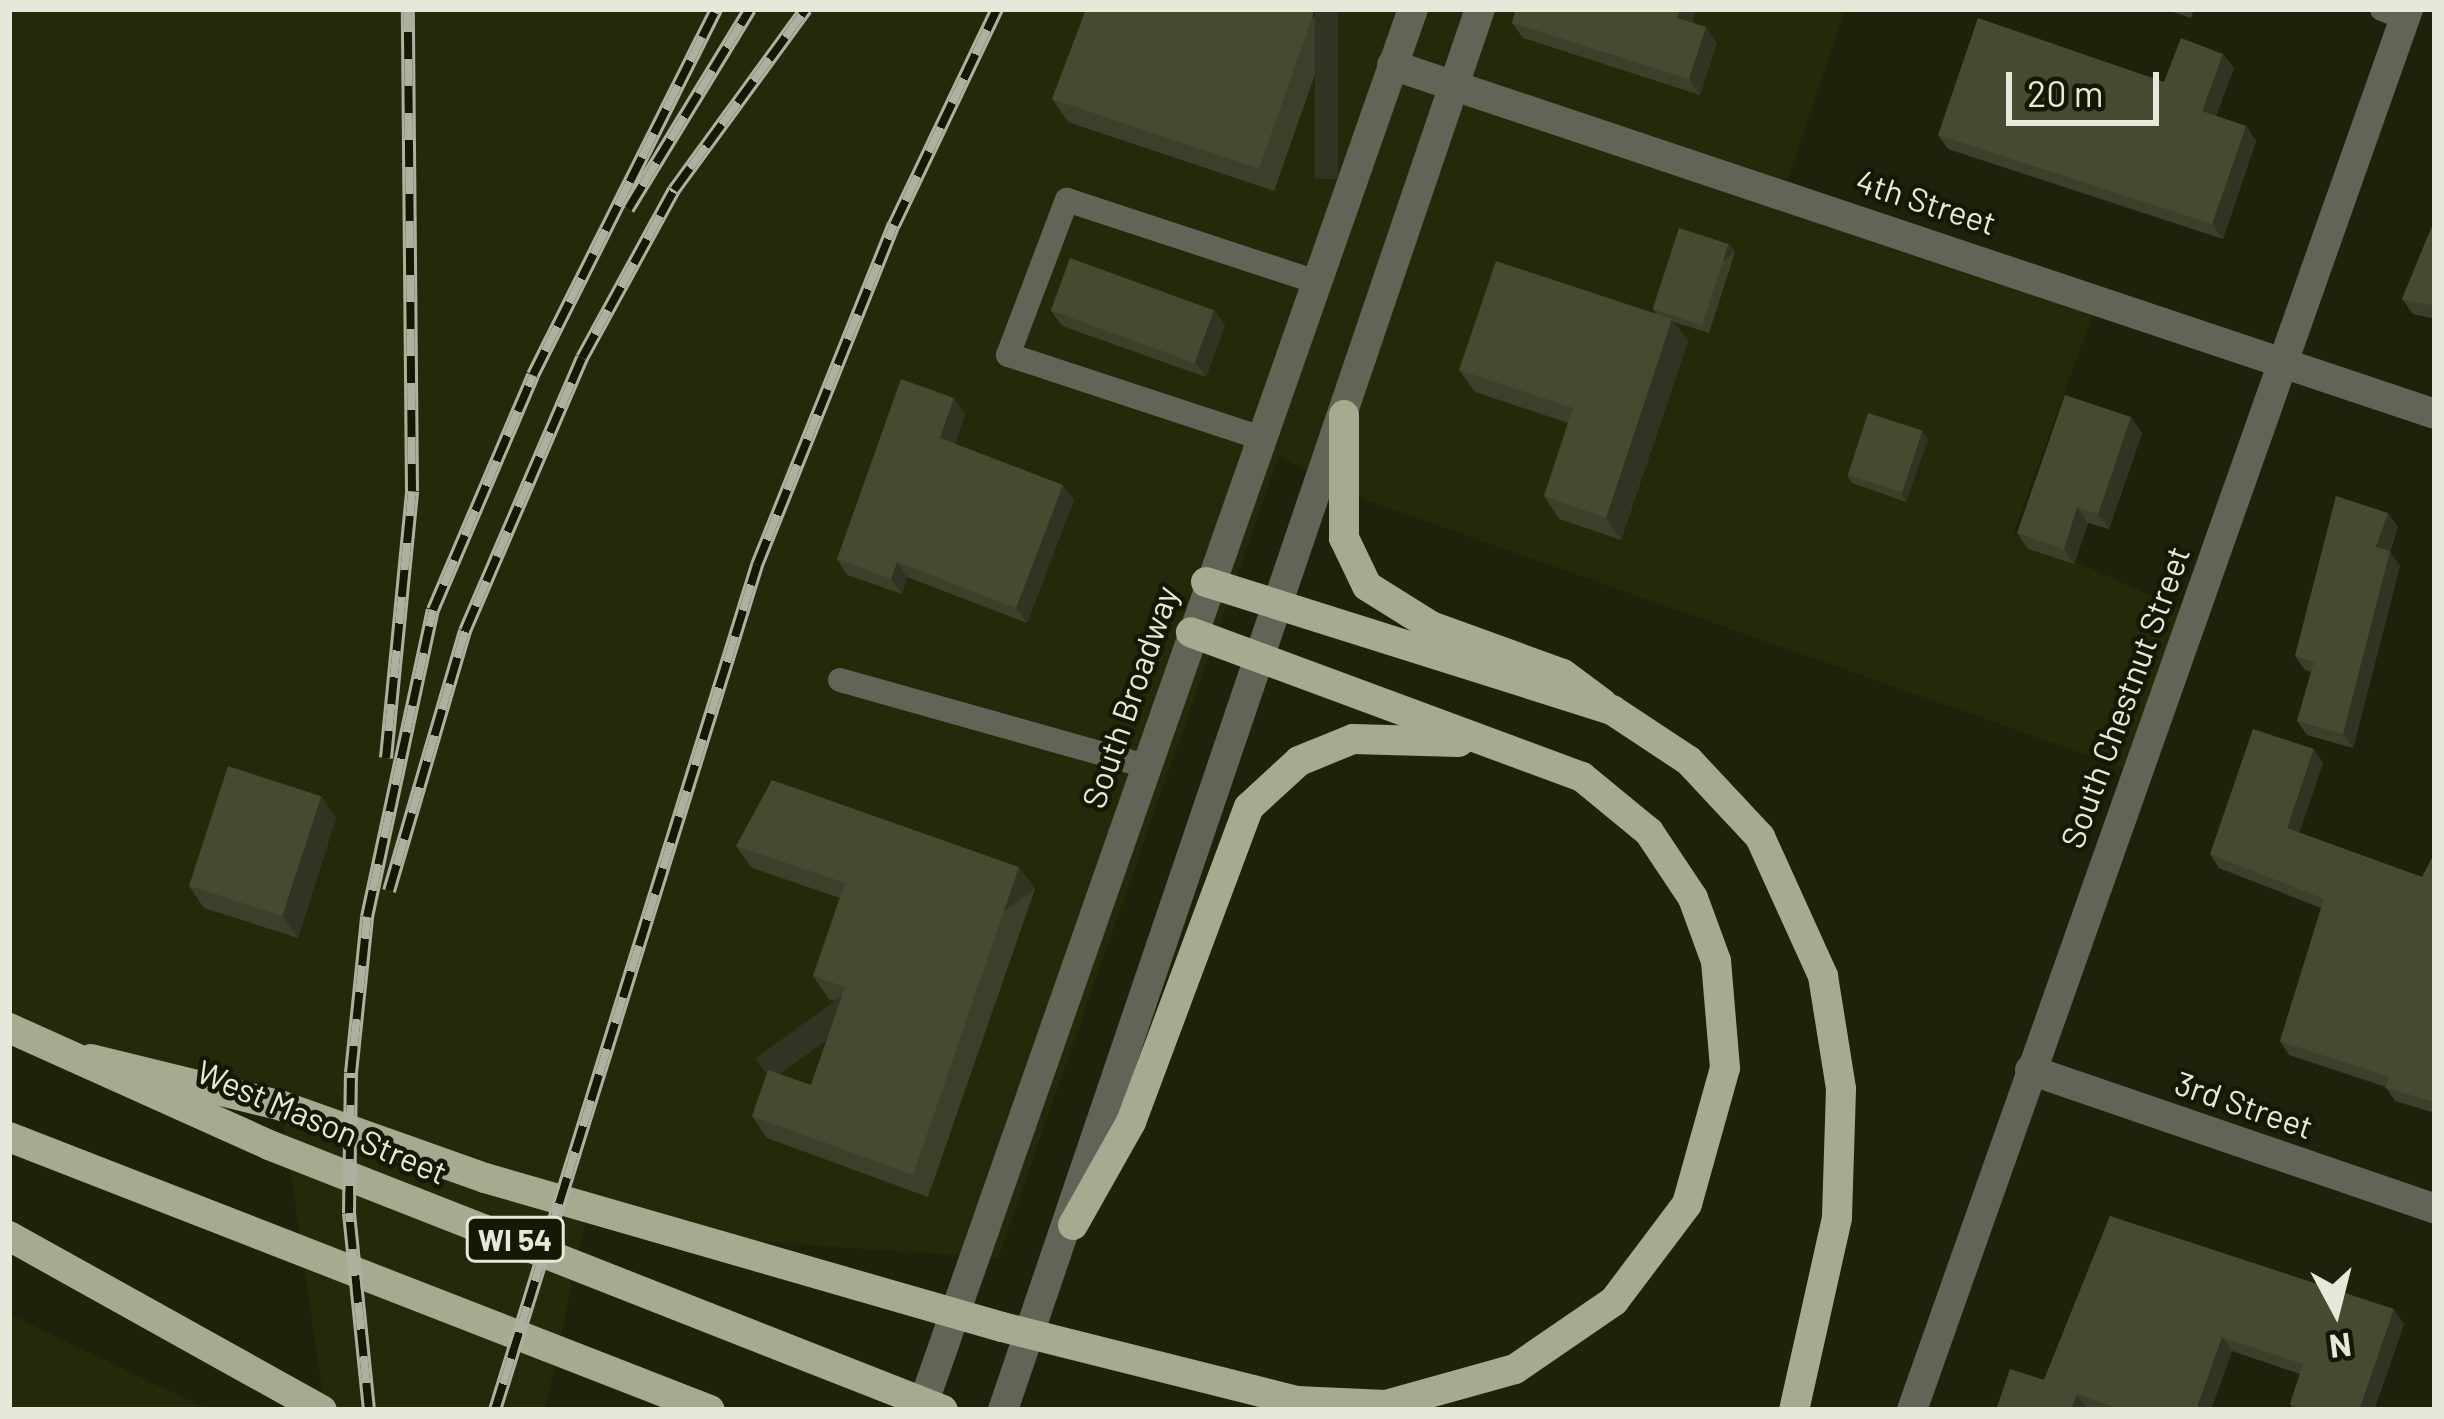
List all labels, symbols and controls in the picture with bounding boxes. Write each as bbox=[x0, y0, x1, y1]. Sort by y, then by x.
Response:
scale bar bbox=[2012, 48, 2165, 122]
text: 20 m bbox=[2027, 71, 2104, 114]
street label: 4th Street bbox=[1851, 161, 2001, 243]
street label: South Chestnut Street bbox=[2052, 541, 2198, 853]
street label: South Broadway bbox=[1074, 581, 1186, 813]
street label: West Mason Street bbox=[191, 1051, 453, 1193]
street label: 3rd Street bbox=[2170, 1063, 2318, 1147]
road number: WI 54 bbox=[464, 1215, 566, 1263]
north arrow bbox=[2276, 1251, 2396, 1371]
text: N bbox=[2327, 1326, 2354, 1368]

